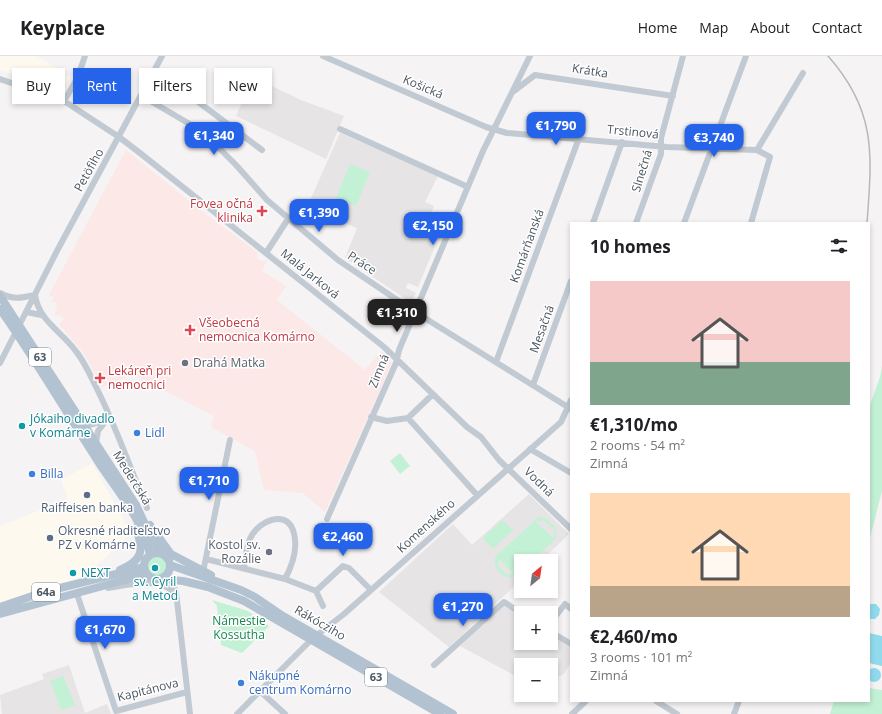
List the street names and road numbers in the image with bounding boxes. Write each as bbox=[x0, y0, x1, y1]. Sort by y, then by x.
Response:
street label: Krátka bbox=[571, 59, 609, 82]
street label: Košická bbox=[401, 71, 446, 103]
street label: Trstinová bbox=[606, 120, 660, 143]
street label: Petöfiho bbox=[70, 145, 107, 194]
street label: Slnečná bbox=[627, 148, 656, 194]
street label: Komárňanská bbox=[505, 207, 548, 285]
street label: Malá Jarková bbox=[277, 245, 343, 303]
street label: Práce bbox=[345, 247, 380, 278]
street label: Mesačná bbox=[525, 303, 558, 355]
road number: 63 bbox=[29, 348, 51, 366]
street label: Zimná bbox=[364, 351, 393, 390]
street label: Mederčská bbox=[109, 447, 156, 508]
street label: Vodná bbox=[521, 463, 558, 500]
street label: Komenského bbox=[393, 495, 459, 556]
road number: 64a bbox=[32, 583, 60, 601]
street label: Rákócziho bbox=[292, 601, 349, 644]
road number: 63 bbox=[365, 668, 387, 686]
street label: Kapitánova bbox=[115, 674, 180, 705]

